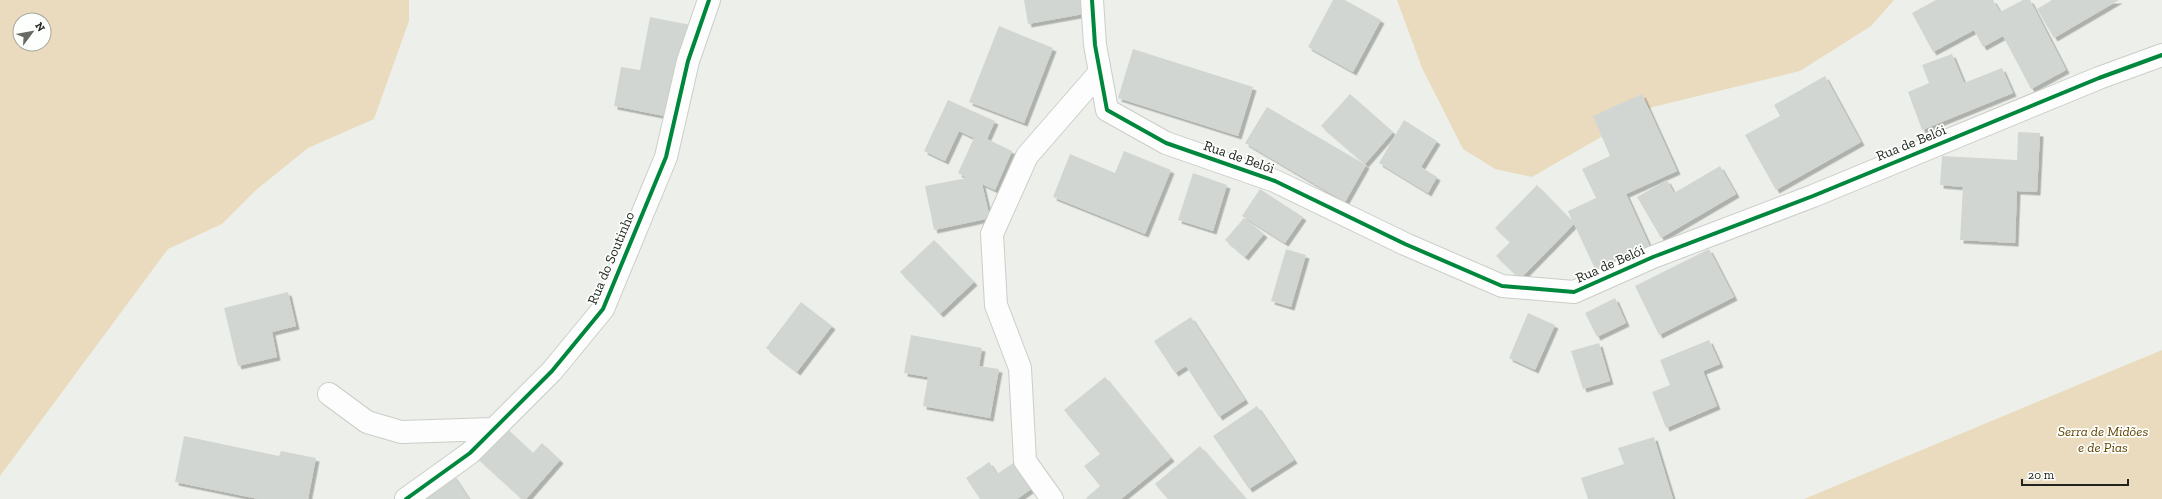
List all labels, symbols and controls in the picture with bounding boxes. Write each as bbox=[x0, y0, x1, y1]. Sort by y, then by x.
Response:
north arrow bbox=[12, 12, 52, 52]
text: N bbox=[32, 20, 48, 34]
street label: Rua de Belói bbox=[1874, 121, 1948, 165]
street label: Rua de Belói bbox=[1201, 137, 1277, 177]
street label: Rua do Soutinho bbox=[584, 209, 638, 307]
street label: Rua de Belói bbox=[1573, 241, 1647, 287]
park label: Serra de Midões e de Pias bbox=[2058, 423, 2148, 456]
scale bar bbox=[2022, 461, 2128, 487]
text: 20 m bbox=[2028, 468, 2055, 482]

